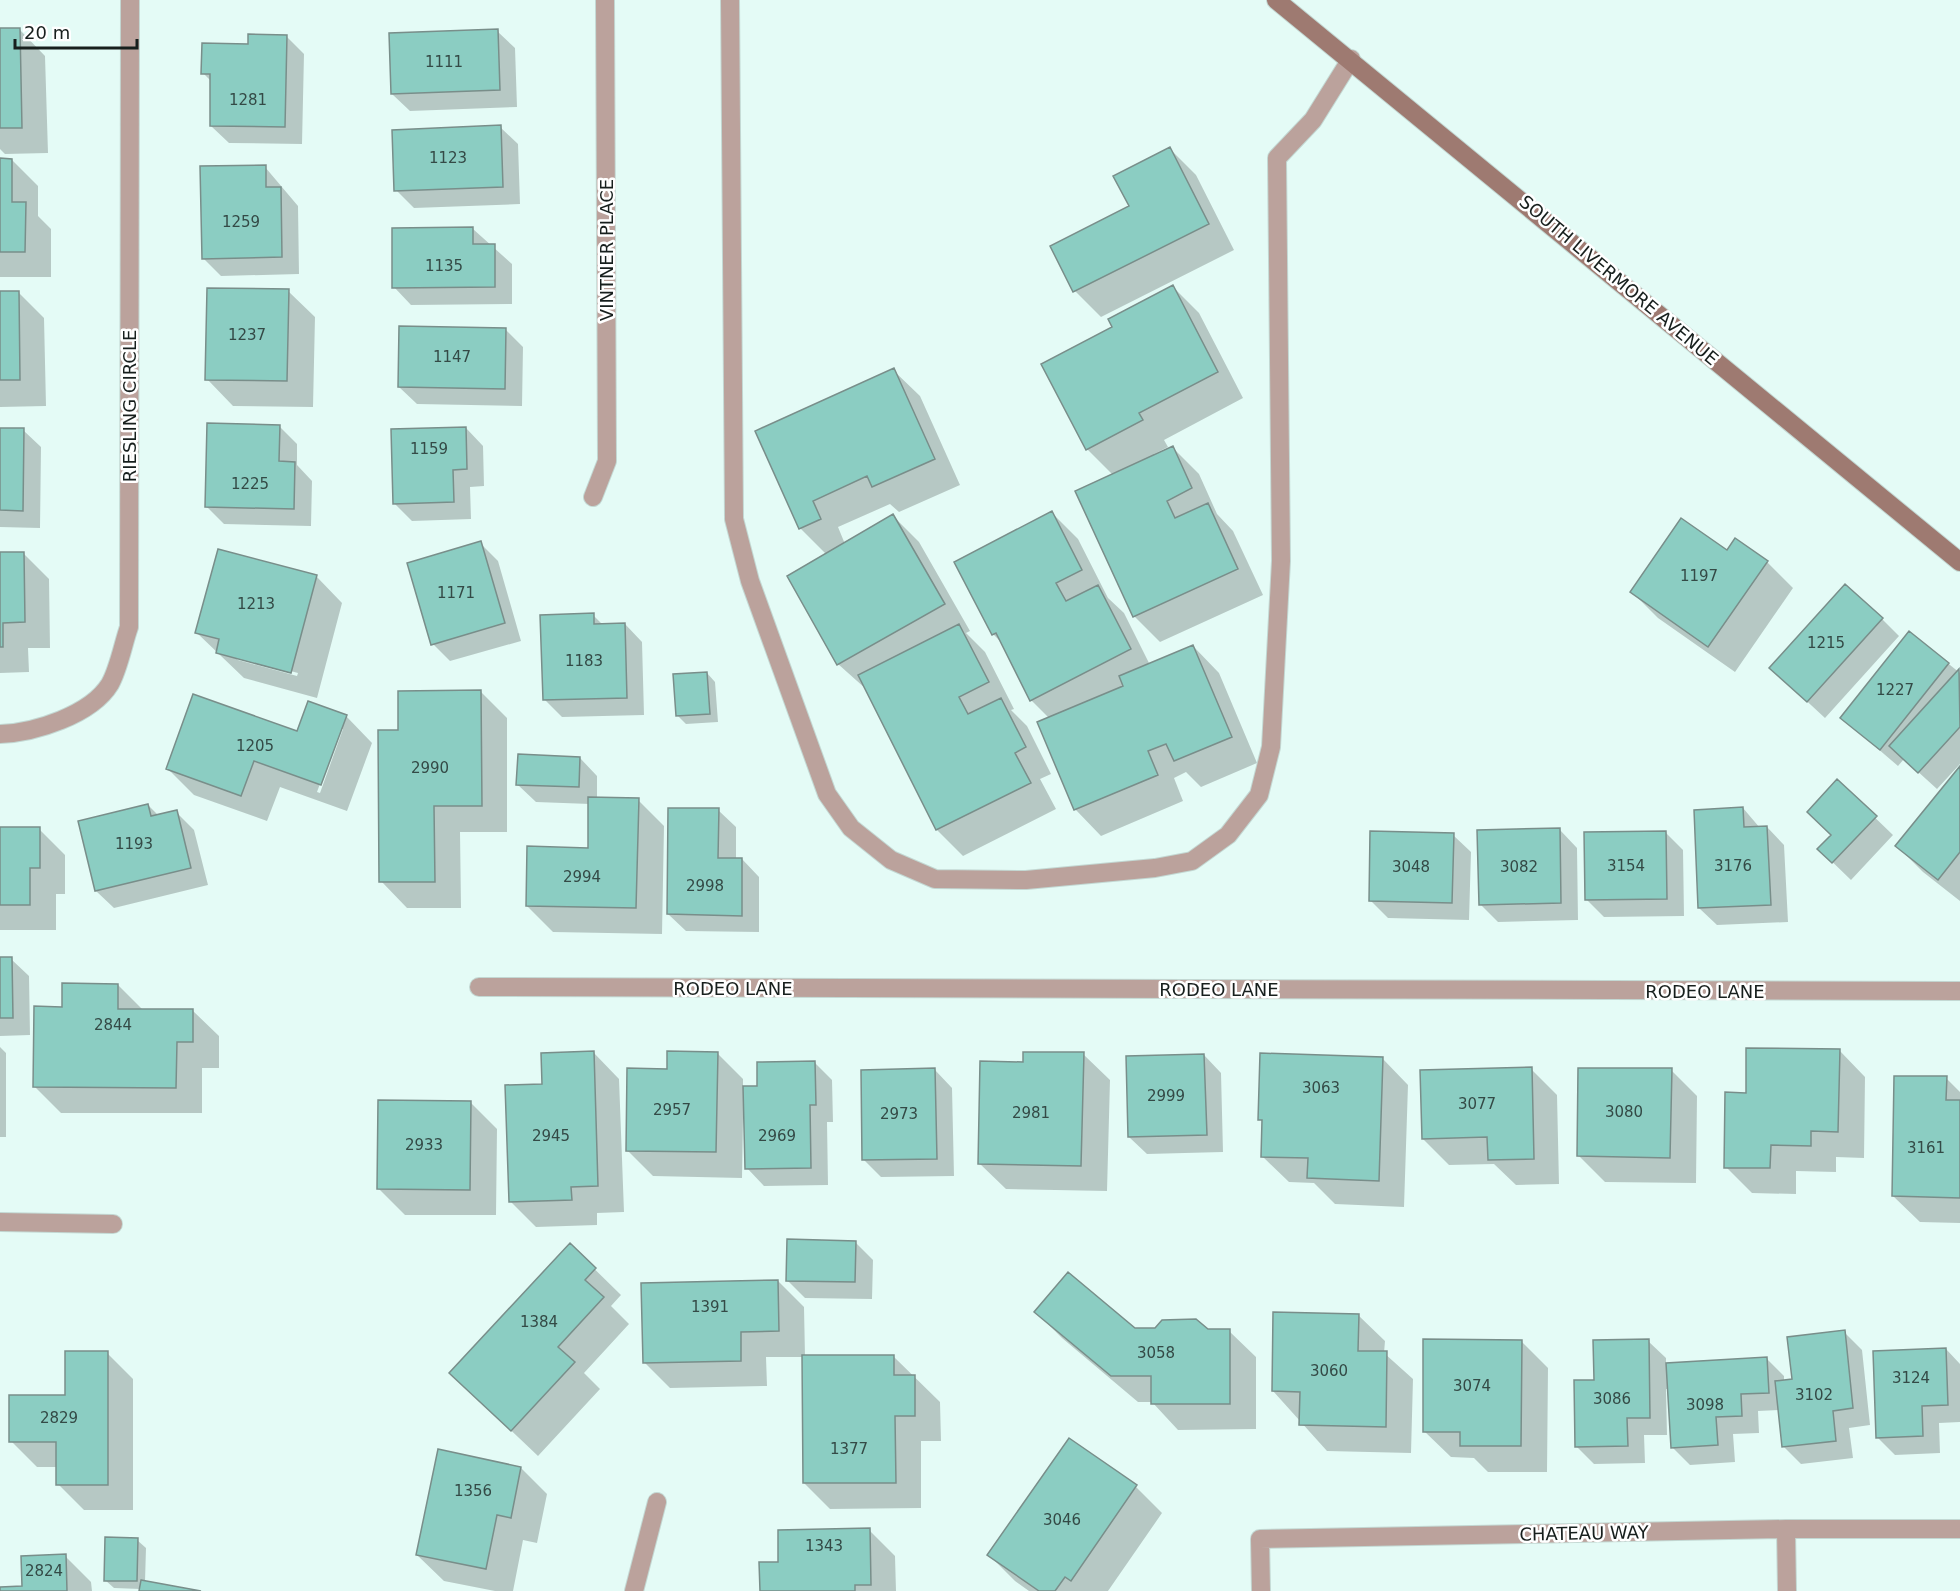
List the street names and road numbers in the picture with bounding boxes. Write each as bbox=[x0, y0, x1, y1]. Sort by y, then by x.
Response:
street label: VINTNER PLACE bbox=[596, 179, 617, 321]
street label: SOUTH LIVERMORE AVENUE bbox=[1515, 191, 1723, 369]
street label: RIESLING CIRCLE bbox=[119, 330, 140, 482]
street label: RODEO LANE bbox=[673, 978, 793, 999]
street label: RODEO LANE bbox=[1159, 979, 1279, 1000]
street label: RODEO LANE bbox=[1645, 981, 1765, 1002]
street label: CHATEAU WAY bbox=[1519, 1521, 1650, 1545]

